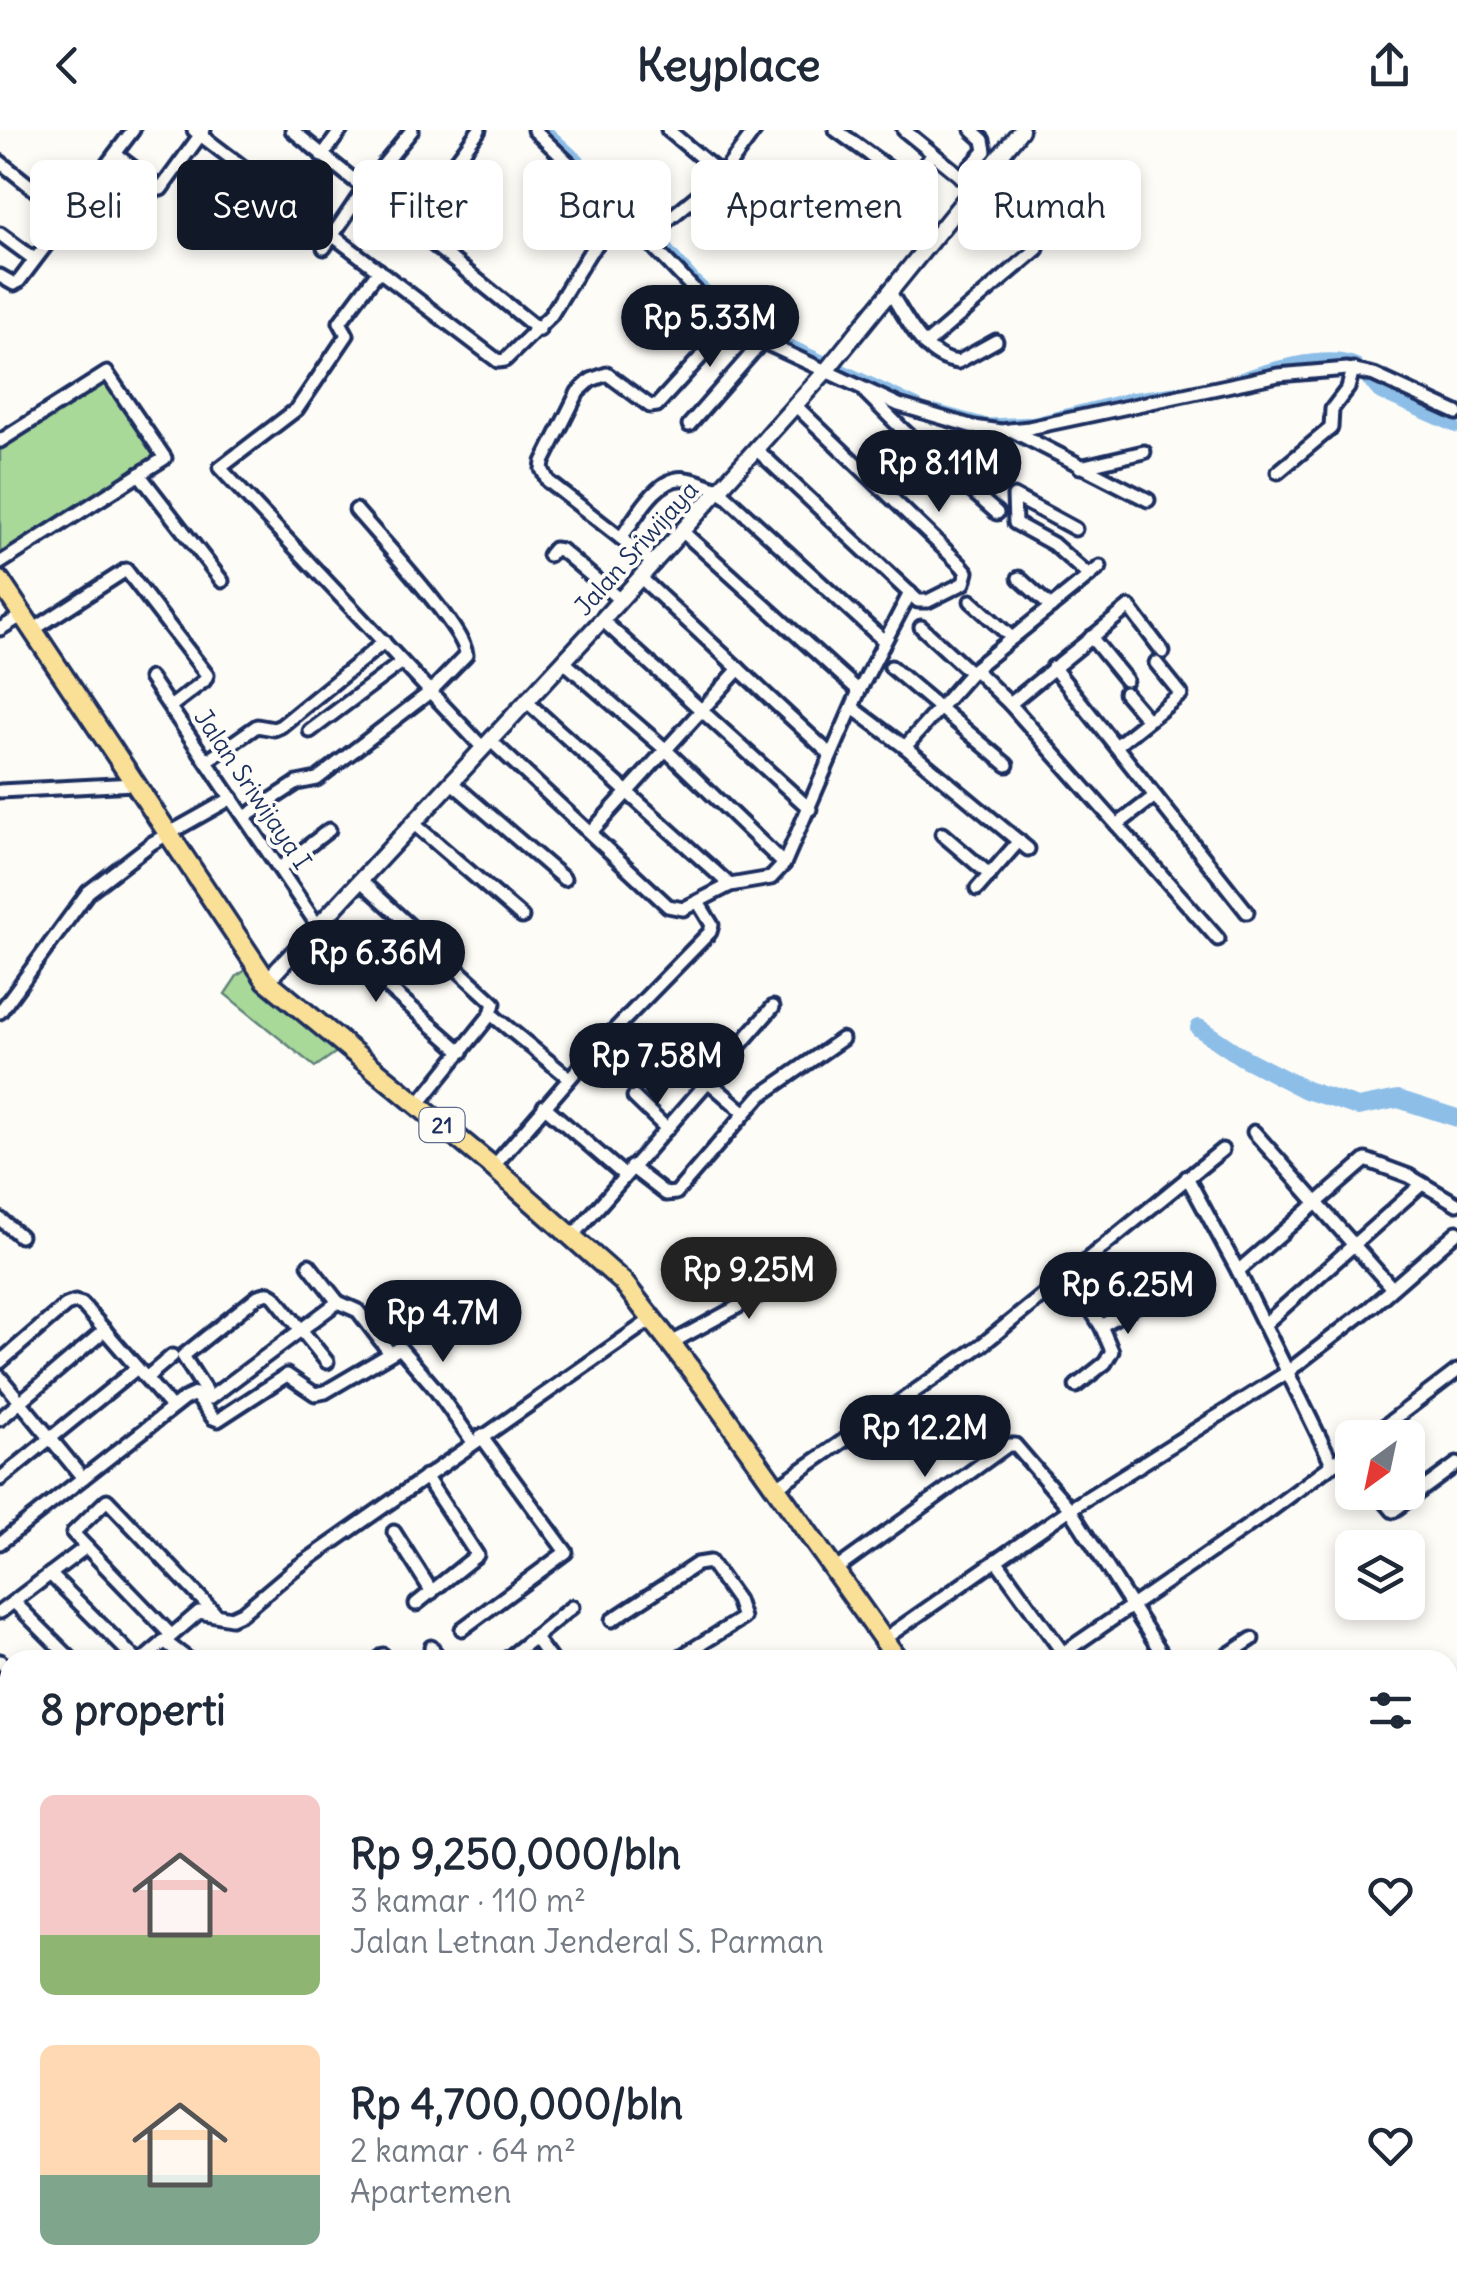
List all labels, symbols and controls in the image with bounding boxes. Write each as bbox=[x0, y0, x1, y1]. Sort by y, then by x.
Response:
text: Keyplace bbox=[636, 37, 821, 93]
icon: back bbox=[40, 38, 95, 93]
icon: share bbox=[1362, 38, 1417, 93]
chip: Beli bbox=[30, 160, 157, 250]
chip: Sewa bbox=[177, 160, 333, 250]
chip: Filter bbox=[353, 160, 503, 250]
chip: Baru bbox=[523, 160, 671, 250]
chip: Apartemen bbox=[691, 160, 938, 250]
chip: Rumah bbox=[958, 160, 1141, 250]
pin: Rp 5.33M bbox=[607, 285, 813, 370]
text: Rp 5.33M bbox=[643, 297, 777, 338]
pin: Rp 8.11M bbox=[836, 430, 1042, 515]
text: Rp 8.11M bbox=[878, 442, 1000, 483]
street label: Jalan Sriwijaya bbox=[567, 474, 705, 622]
street label: Jalan Sriwijaya I bbox=[187, 702, 319, 876]
pin: Rp 6.36M bbox=[273, 920, 479, 1005]
text: Rp 6.36M bbox=[309, 932, 443, 973]
pin: Rp 7.58M bbox=[554, 1023, 760, 1108]
text: Rp 7.58M bbox=[591, 1035, 723, 1076]
road number: 21 bbox=[420, 1108, 464, 1142]
pin: Rp 9.25M bbox=[646, 1237, 852, 1322]
text: Rp 9.25M bbox=[683, 1249, 815, 1290]
pin: Rp 6.25M bbox=[1025, 1252, 1231, 1337]
text: Rp 6.25M bbox=[1061, 1264, 1195, 1305]
pin: Rp 4.7M bbox=[351, 1280, 535, 1365]
text: Rp 4.7M bbox=[387, 1292, 500, 1333]
pin: Rp 12.2M bbox=[822, 1395, 1028, 1480]
text: Rp 12.2M bbox=[862, 1407, 988, 1448]
north arrow bbox=[1335, 1420, 1425, 1510]
map controls bbox=[1335, 1420, 1425, 1620]
button: layers bbox=[1335, 1530, 1425, 1620]
icon: filters bbox=[1363, 1683, 1418, 1738]
text: 8 properti bbox=[40, 1684, 226, 1736]
text: Rp 9,250,000/bln bbox=[350, 1828, 681, 1880]
icon: home bbox=[120, 1835, 240, 1955]
icon: heart bbox=[1363, 1868, 1418, 1923]
text: 3 kamar · 110 m² bbox=[350, 1880, 586, 1921]
text: Jalan Letnan Jenderal S. Parman bbox=[350, 1921, 824, 1962]
text: Rp 4,700,000/bln bbox=[350, 2078, 683, 2130]
icon: home bbox=[120, 2085, 240, 2205]
icon: heart bbox=[1363, 2118, 1418, 2173]
text: 2 kamar · 64 m² bbox=[350, 2130, 576, 2171]
text: Apartemen bbox=[350, 2171, 512, 2212]

